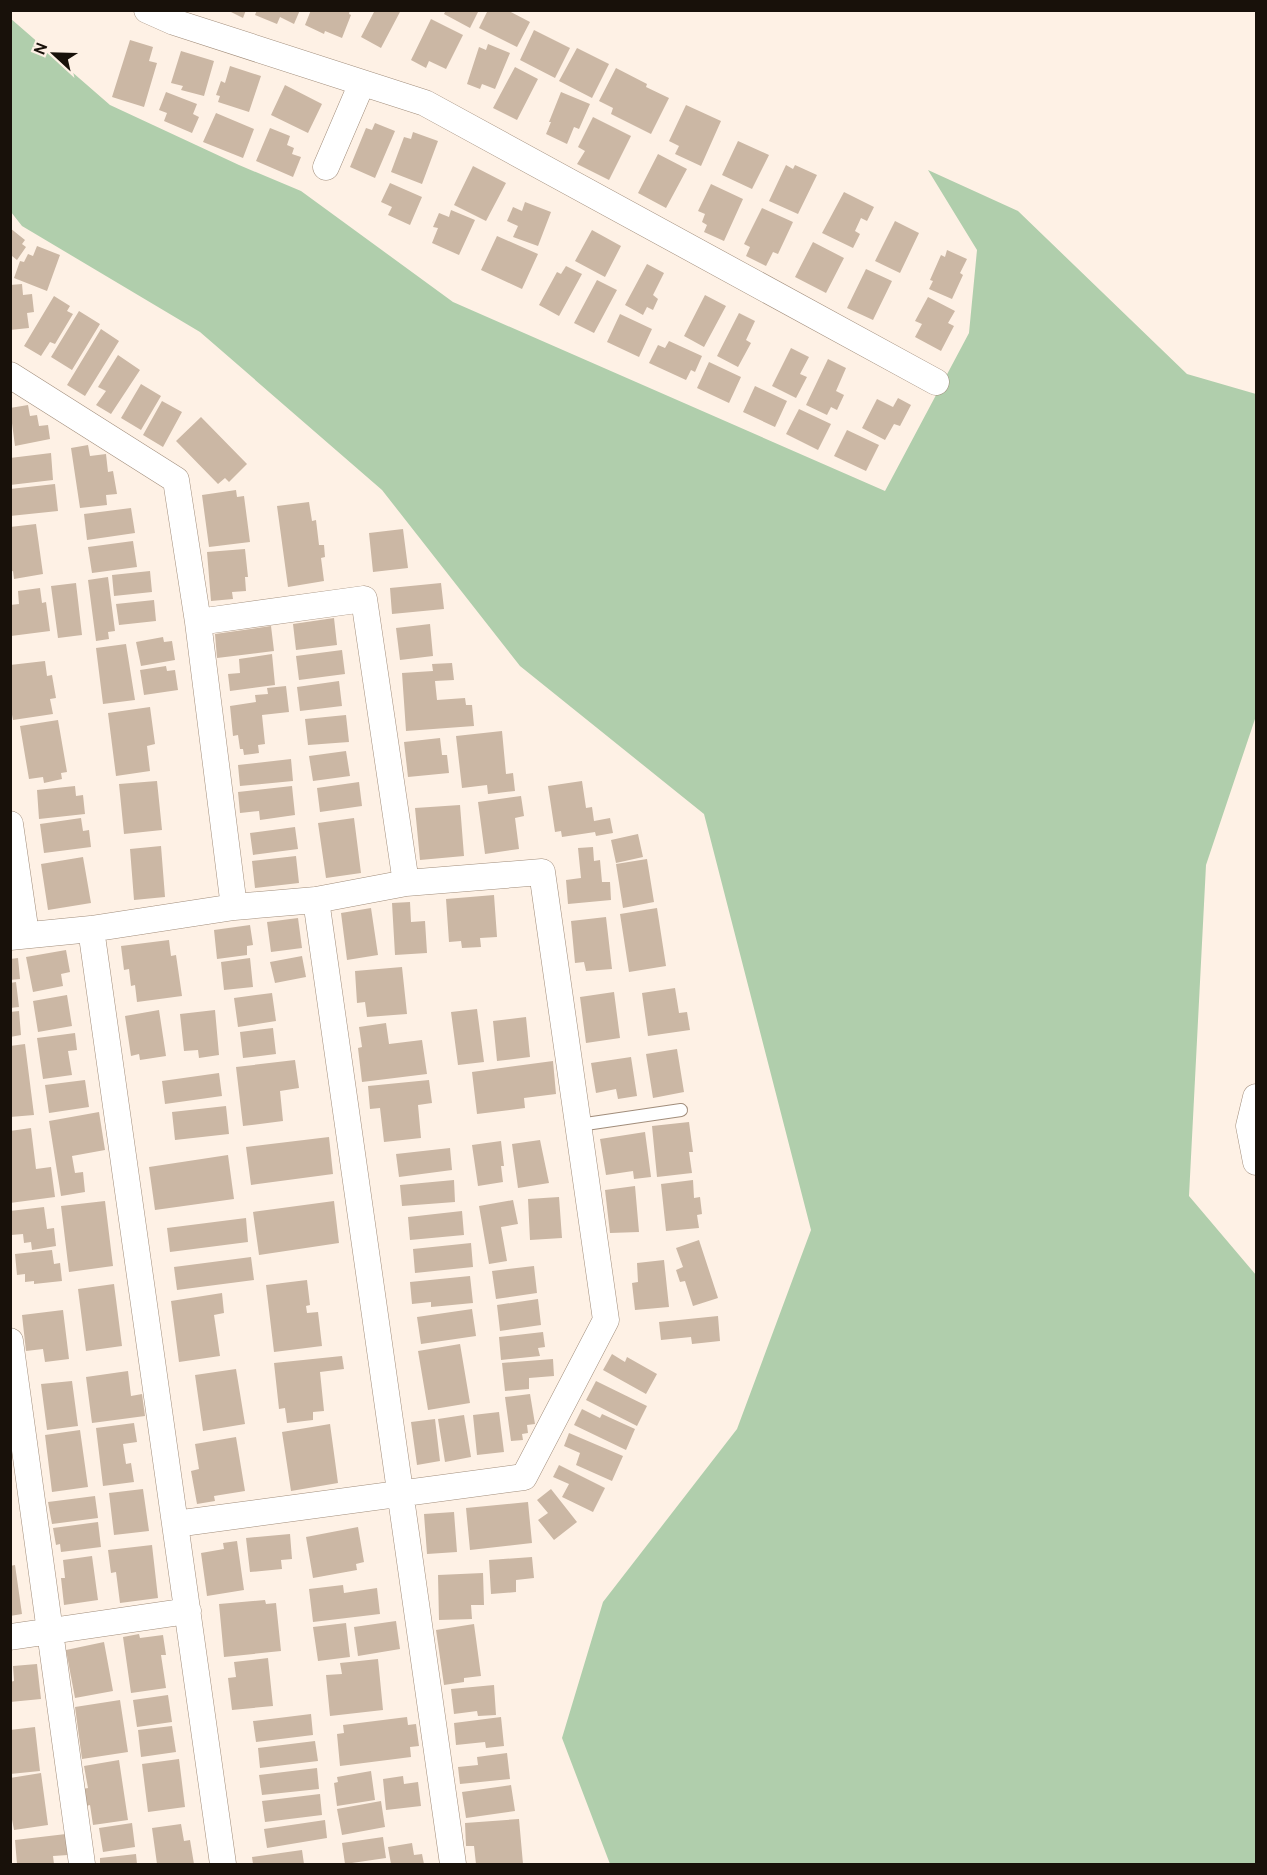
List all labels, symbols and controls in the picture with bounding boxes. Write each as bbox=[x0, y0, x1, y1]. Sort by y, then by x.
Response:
north arrow bbox=[24, 24, 84, 84]
text: N bbox=[31, 40, 53, 58]

